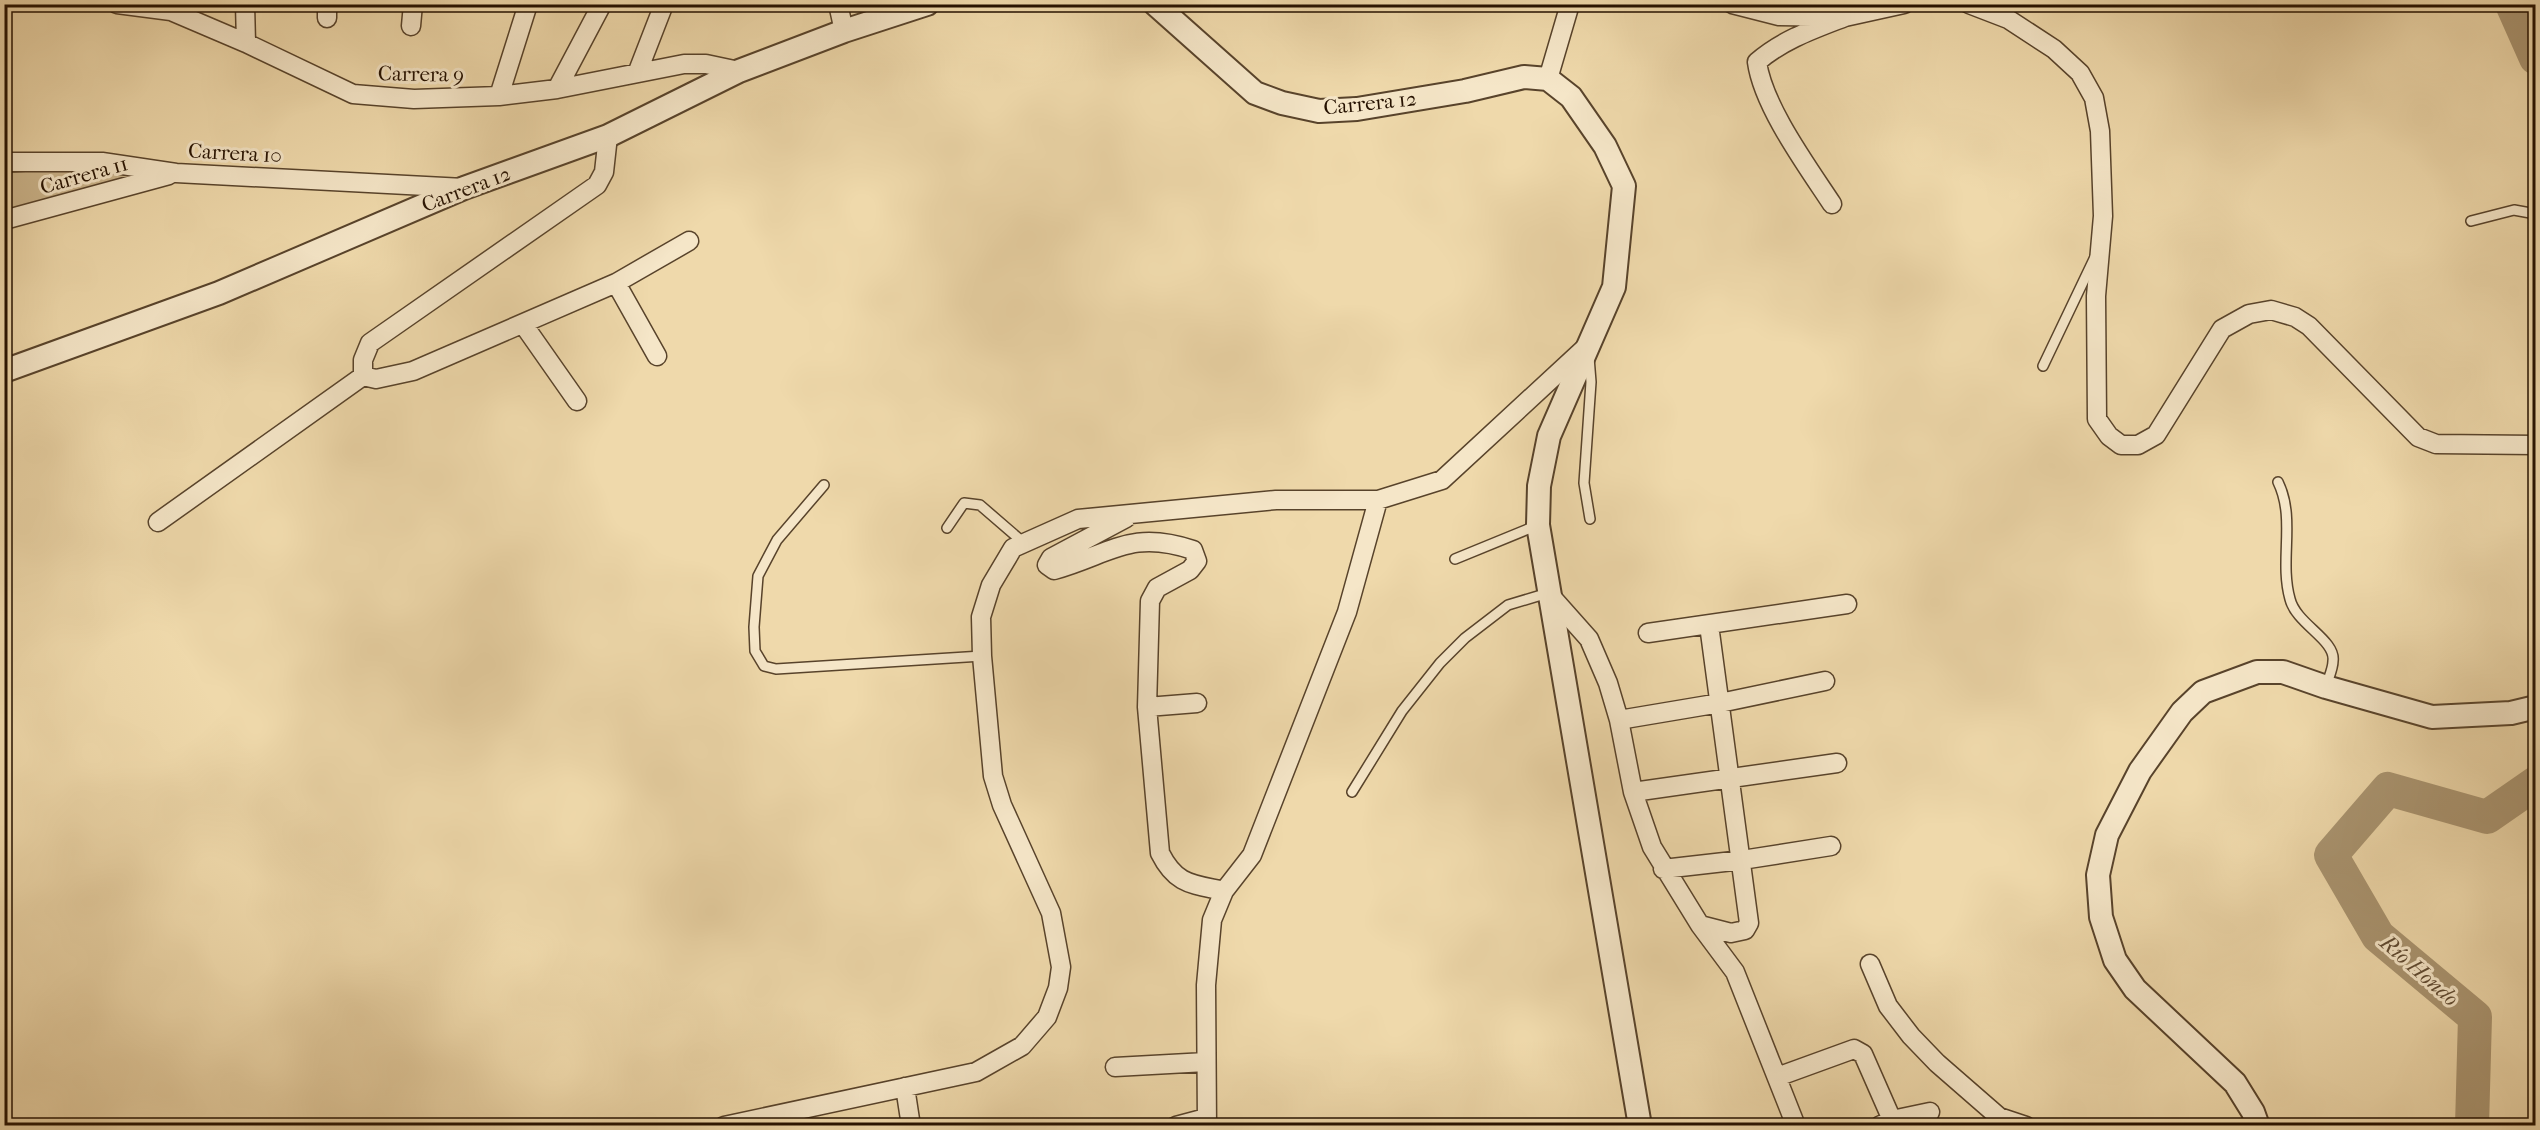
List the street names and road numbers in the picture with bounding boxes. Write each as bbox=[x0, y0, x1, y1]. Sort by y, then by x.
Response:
street label: Carrera 9 bbox=[378, 61, 464, 87]
street label: Carrera 12 bbox=[1322, 86, 1418, 120]
street label: Carrera 10 bbox=[187, 139, 283, 167]
street label: Carrera 11 bbox=[37, 151, 131, 199]
street label: Carrera 12 bbox=[418, 161, 514, 217]

